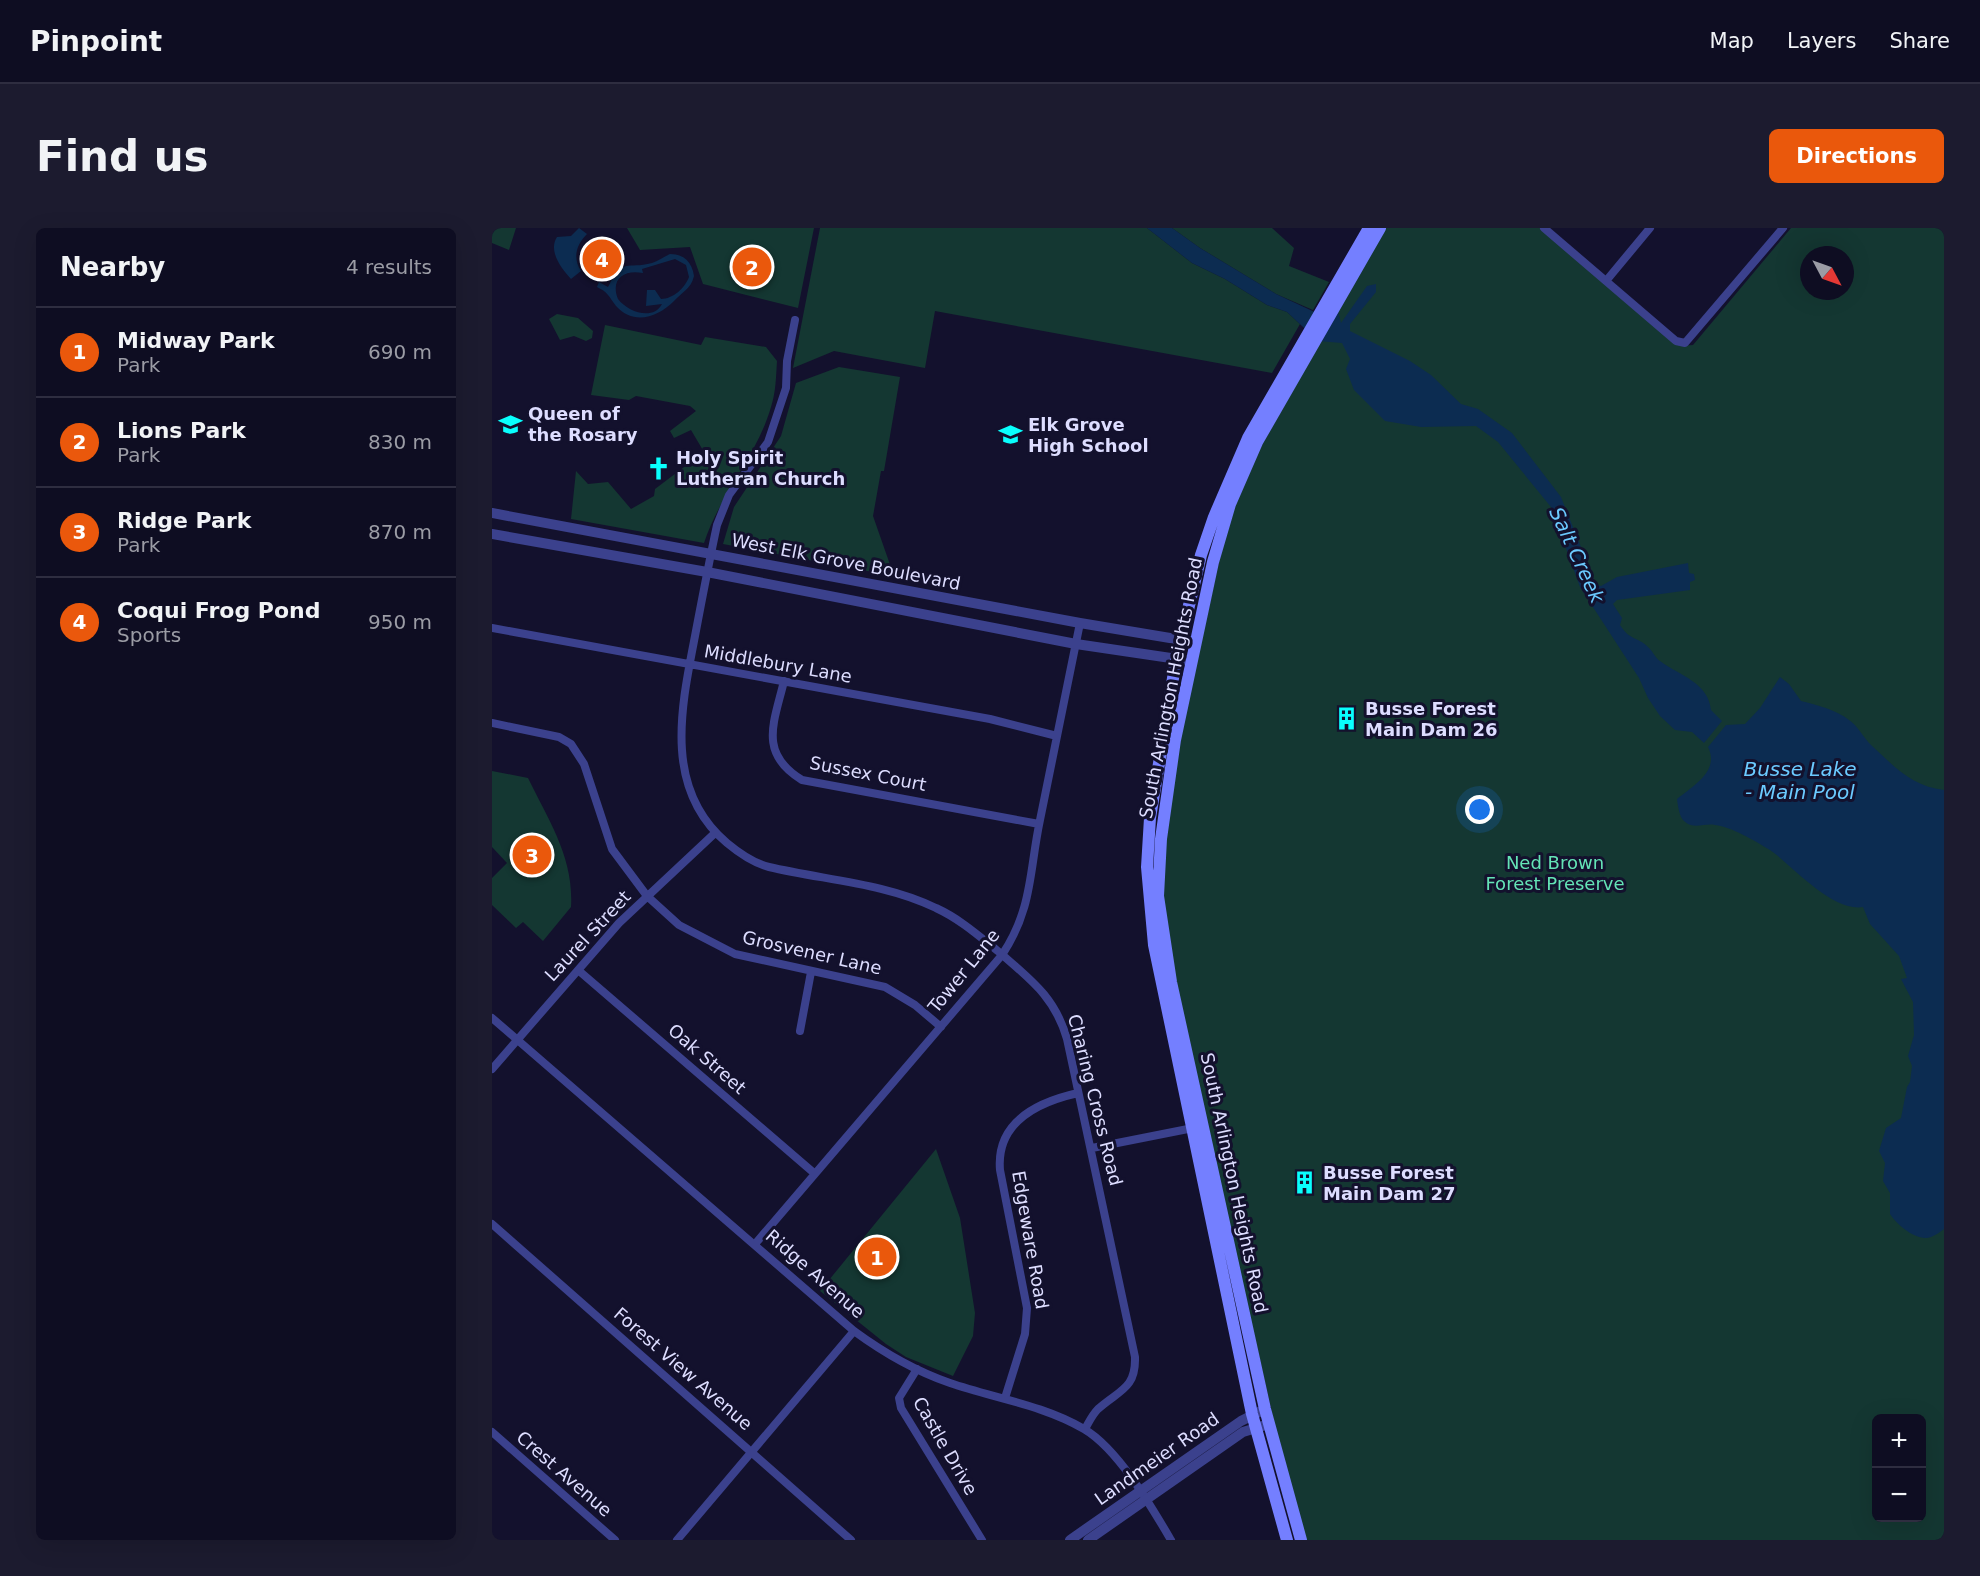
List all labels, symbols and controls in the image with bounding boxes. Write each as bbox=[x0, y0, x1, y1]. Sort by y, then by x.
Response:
text: Pinpoint bbox=[30, 25, 162, 58]
text: Map bbox=[1710, 29, 1754, 53]
text: Layers bbox=[1787, 29, 1856, 53]
text: Share bbox=[1889, 29, 1950, 53]
button: Directions bbox=[1769, 129, 1944, 183]
text: Find us bbox=[36, 132, 209, 181]
pin: 4 bbox=[582, 237, 622, 282]
pin: 2 bbox=[732, 244, 772, 290]
north arrow bbox=[1800, 246, 1854, 300]
text: Nearby bbox=[60, 252, 165, 282]
text: 4 results bbox=[346, 255, 432, 279]
text: Midway Park bbox=[117, 328, 275, 353]
text: 1 bbox=[73, 340, 86, 364]
text: 690 m bbox=[368, 340, 432, 364]
text: Park bbox=[117, 353, 160, 377]
place label: Queen of the Rosary bbox=[528, 403, 638, 445]
school or university icon: Queen of the Rosary bbox=[497, 411, 523, 437]
place label: Elk Grove High School bbox=[1028, 414, 1149, 456]
text: Lions Park bbox=[117, 418, 246, 443]
school or university icon: Elk Grove High School bbox=[997, 422, 1023, 448]
text: 2 bbox=[73, 430, 86, 454]
text: 830 m bbox=[368, 430, 432, 454]
text: Park bbox=[117, 443, 160, 467]
place label: Holy Spirit Lutheran Church bbox=[676, 447, 845, 489]
church icon: Holy Spirit Lutheran Church bbox=[645, 455, 671, 481]
water label: Salt Creek bbox=[1544, 503, 1610, 608]
text: Ridge Park bbox=[117, 508, 251, 533]
text: 3 bbox=[73, 520, 86, 544]
text: 870 m bbox=[368, 520, 432, 544]
street label: West Elk Grove Boulevard bbox=[730, 529, 962, 594]
text: Park bbox=[117, 533, 160, 557]
street label: South Arlington Heights Road bbox=[1135, 556, 1206, 820]
text: Coqui Frog Pond bbox=[117, 598, 321, 623]
text: 4 bbox=[73, 610, 86, 634]
text: 950 m bbox=[368, 610, 432, 634]
text: Sports bbox=[117, 623, 181, 647]
street label: Middlebury Lane bbox=[703, 640, 854, 687]
place label: Busse Forest Main Dam 26 bbox=[1365, 698, 1497, 740]
building icon: Busse Forest Main Dam 26 bbox=[1334, 706, 1360, 732]
street label: Sussex Court bbox=[808, 752, 928, 795]
water label: Busse Lake - Main Pool bbox=[1743, 757, 1857, 804]
your location bbox=[1465, 795, 1494, 824]
pin: 3 bbox=[512, 832, 552, 878]
park label: Ned Brown Forest Preserve bbox=[1485, 852, 1625, 894]
street label: Laurel Street bbox=[540, 886, 635, 985]
street label: Tower Lane bbox=[923, 925, 1004, 1017]
street label: Grosvener Lane bbox=[740, 926, 884, 979]
street label: Charing Cross Road bbox=[1064, 1012, 1127, 1188]
street label: Oak Street bbox=[664, 1019, 750, 1098]
street label: South Arlington Heights Road bbox=[1197, 1051, 1272, 1315]
place label: Busse Forest Main Dam 27 bbox=[1323, 1162, 1455, 1204]
street label: Edgeware Road bbox=[1008, 1169, 1053, 1311]
building icon: Busse Forest Main Dam 27 bbox=[1292, 1170, 1318, 1196]
street label: Ridge Avenue bbox=[762, 1225, 869, 1322]
pin: 1 bbox=[858, 1234, 896, 1280]
street label: Forest View Avenue bbox=[610, 1303, 757, 1434]
street label: Castle Drive bbox=[909, 1393, 982, 1499]
street label: Landmeier Road bbox=[1091, 1408, 1223, 1509]
map controls bbox=[1872, 1414, 1926, 1522]
button: + bbox=[1872, 1414, 1926, 1468]
street label: Crest Avenue bbox=[512, 1426, 616, 1521]
button: − bbox=[1872, 1468, 1926, 1522]

